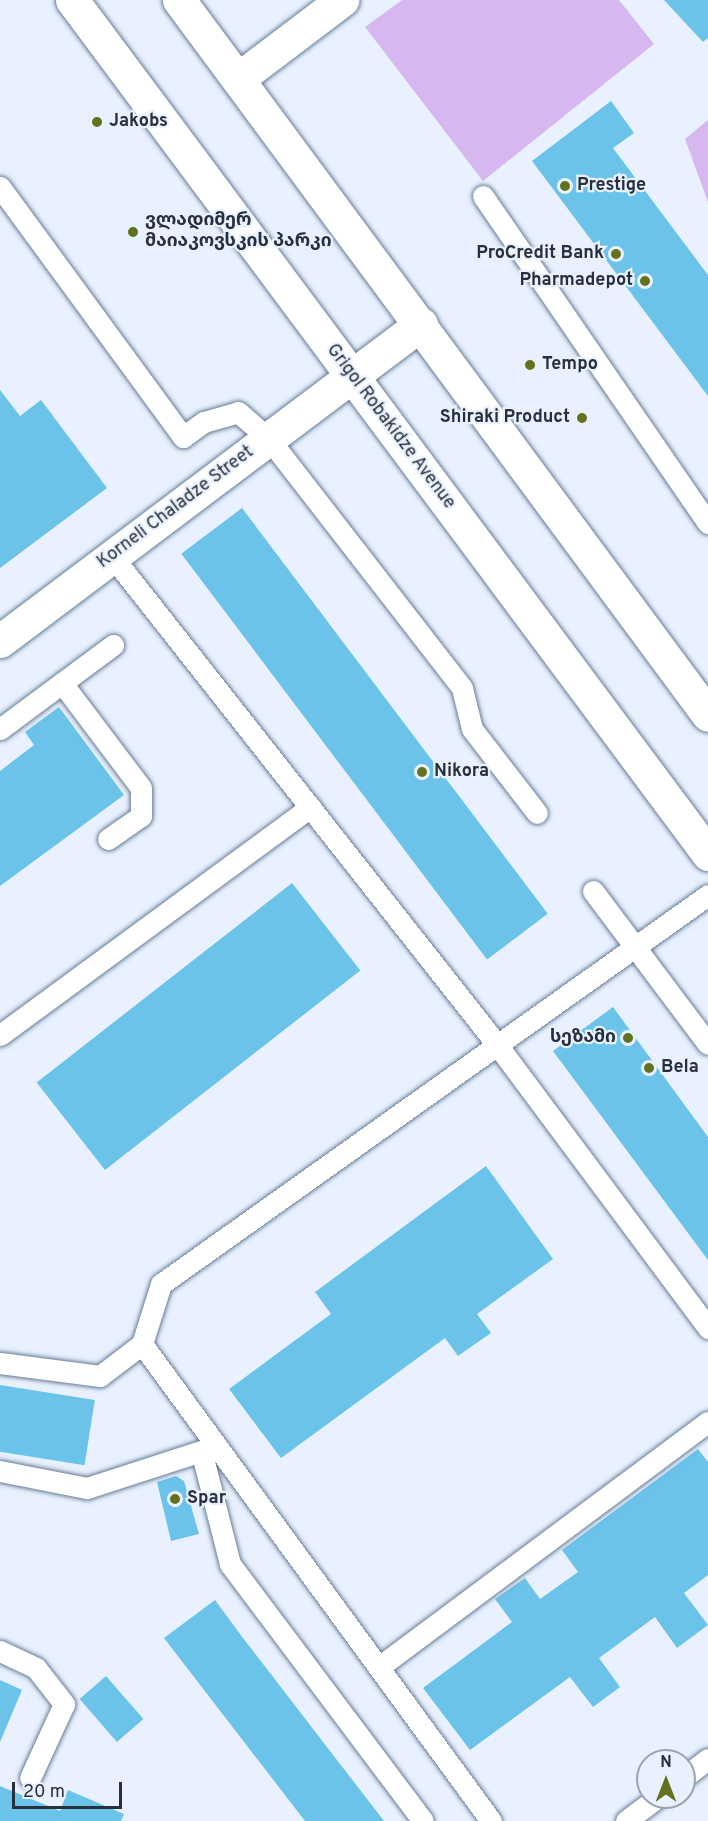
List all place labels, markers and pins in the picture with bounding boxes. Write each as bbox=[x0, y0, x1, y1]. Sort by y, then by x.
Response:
place label: Jakobs bbox=[109, 111, 168, 133]
marker: Jakobs bbox=[90, 115, 104, 129]
place label: Prestige bbox=[577, 175, 646, 197]
marker: Prestige bbox=[558, 179, 572, 193]
place label: ვლადიმერ მაიაკოვსკის პარკი bbox=[145, 211, 332, 254]
marker: ვლადიმერ მაიაკოვსკის პარკი bbox=[126, 225, 140, 239]
place label: ProCredit Bank bbox=[476, 243, 604, 265]
marker: ProCredit Bank bbox=[609, 247, 623, 261]
place label: Pharmadepot bbox=[519, 270, 633, 292]
marker: Pharmadepot bbox=[638, 274, 652, 288]
place label: Tempo bbox=[542, 354, 598, 376]
marker: Tempo bbox=[523, 358, 537, 372]
place label: Shiraki Product bbox=[440, 407, 570, 429]
marker: Shiraki Product bbox=[575, 411, 589, 425]
place label: Nikora bbox=[434, 761, 489, 783]
marker: Nikora bbox=[415, 765, 429, 779]
place label: სეზამი bbox=[550, 1027, 616, 1049]
marker: სეზამი bbox=[621, 1031, 635, 1045]
place label: Bela bbox=[661, 1057, 699, 1079]
marker: Bela bbox=[642, 1061, 656, 1075]
place label: Spar bbox=[187, 1488, 226, 1510]
marker: Spar bbox=[168, 1492, 182, 1506]

